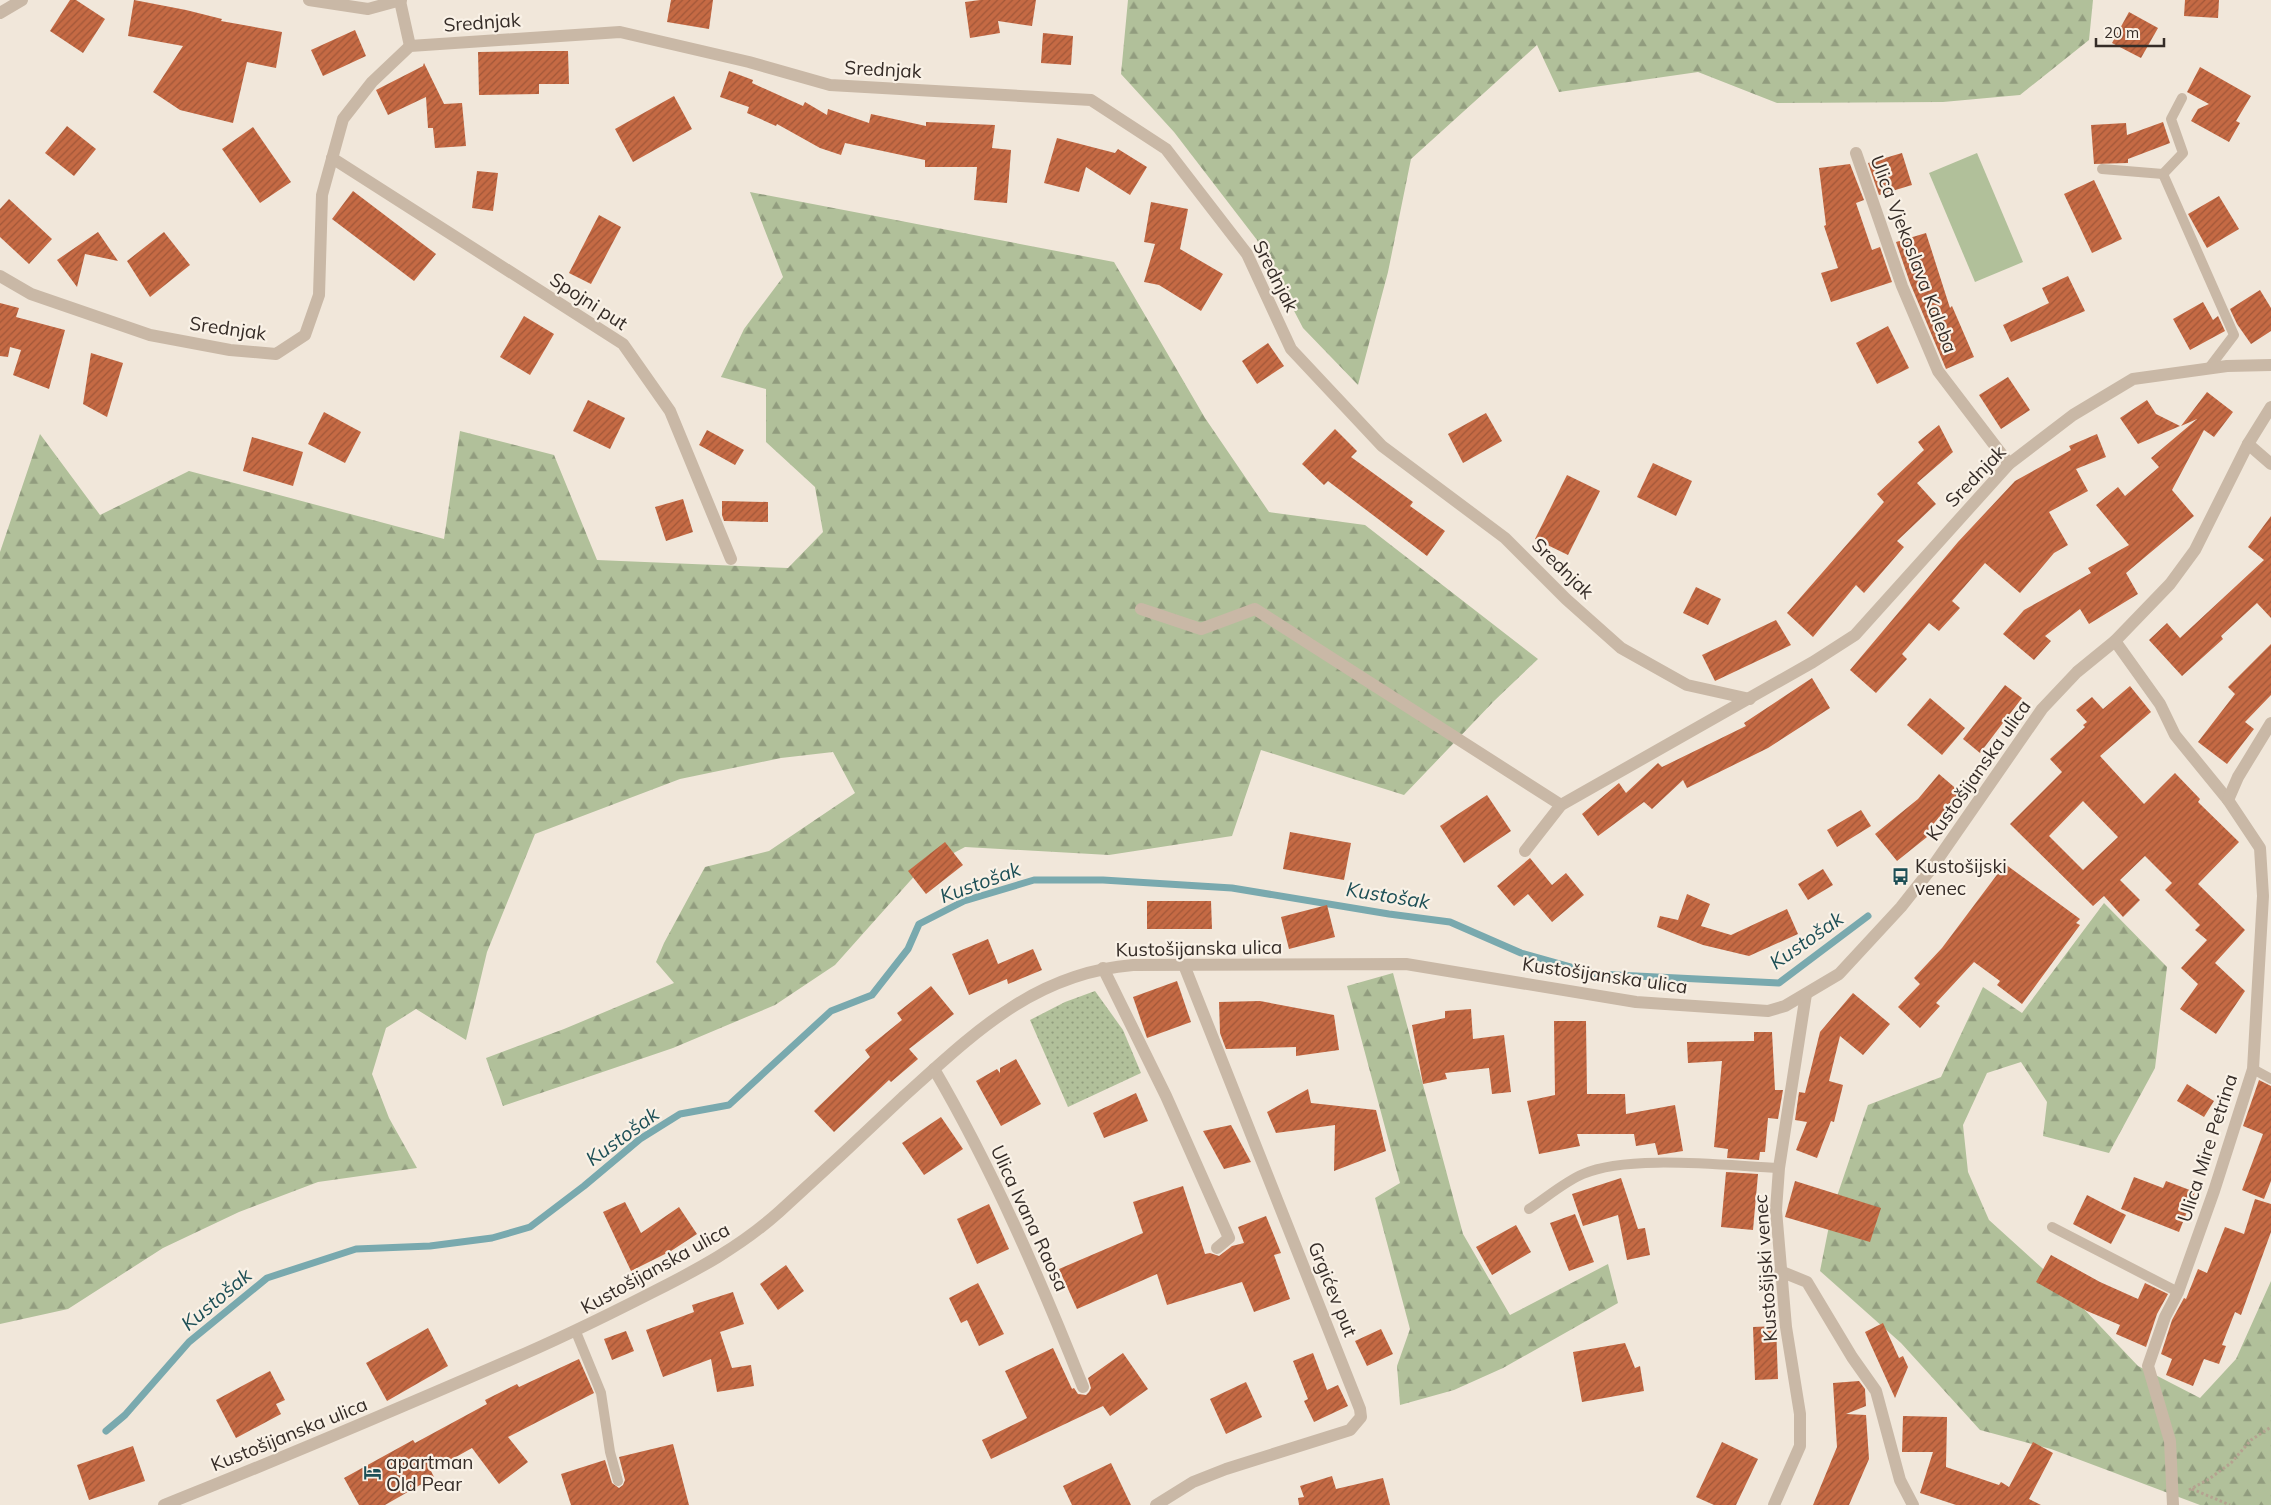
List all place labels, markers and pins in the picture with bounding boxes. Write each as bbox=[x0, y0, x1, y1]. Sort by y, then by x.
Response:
place label: Kustošijski venec bbox=[1915, 854, 2007, 900]
bus stop icon: Kustošijski venec bbox=[1891, 867, 1911, 887]
place label: apartman Old Pear bbox=[386, 1450, 473, 1496]
hotel icon: apartman Old Pear bbox=[362, 1463, 382, 1483]

